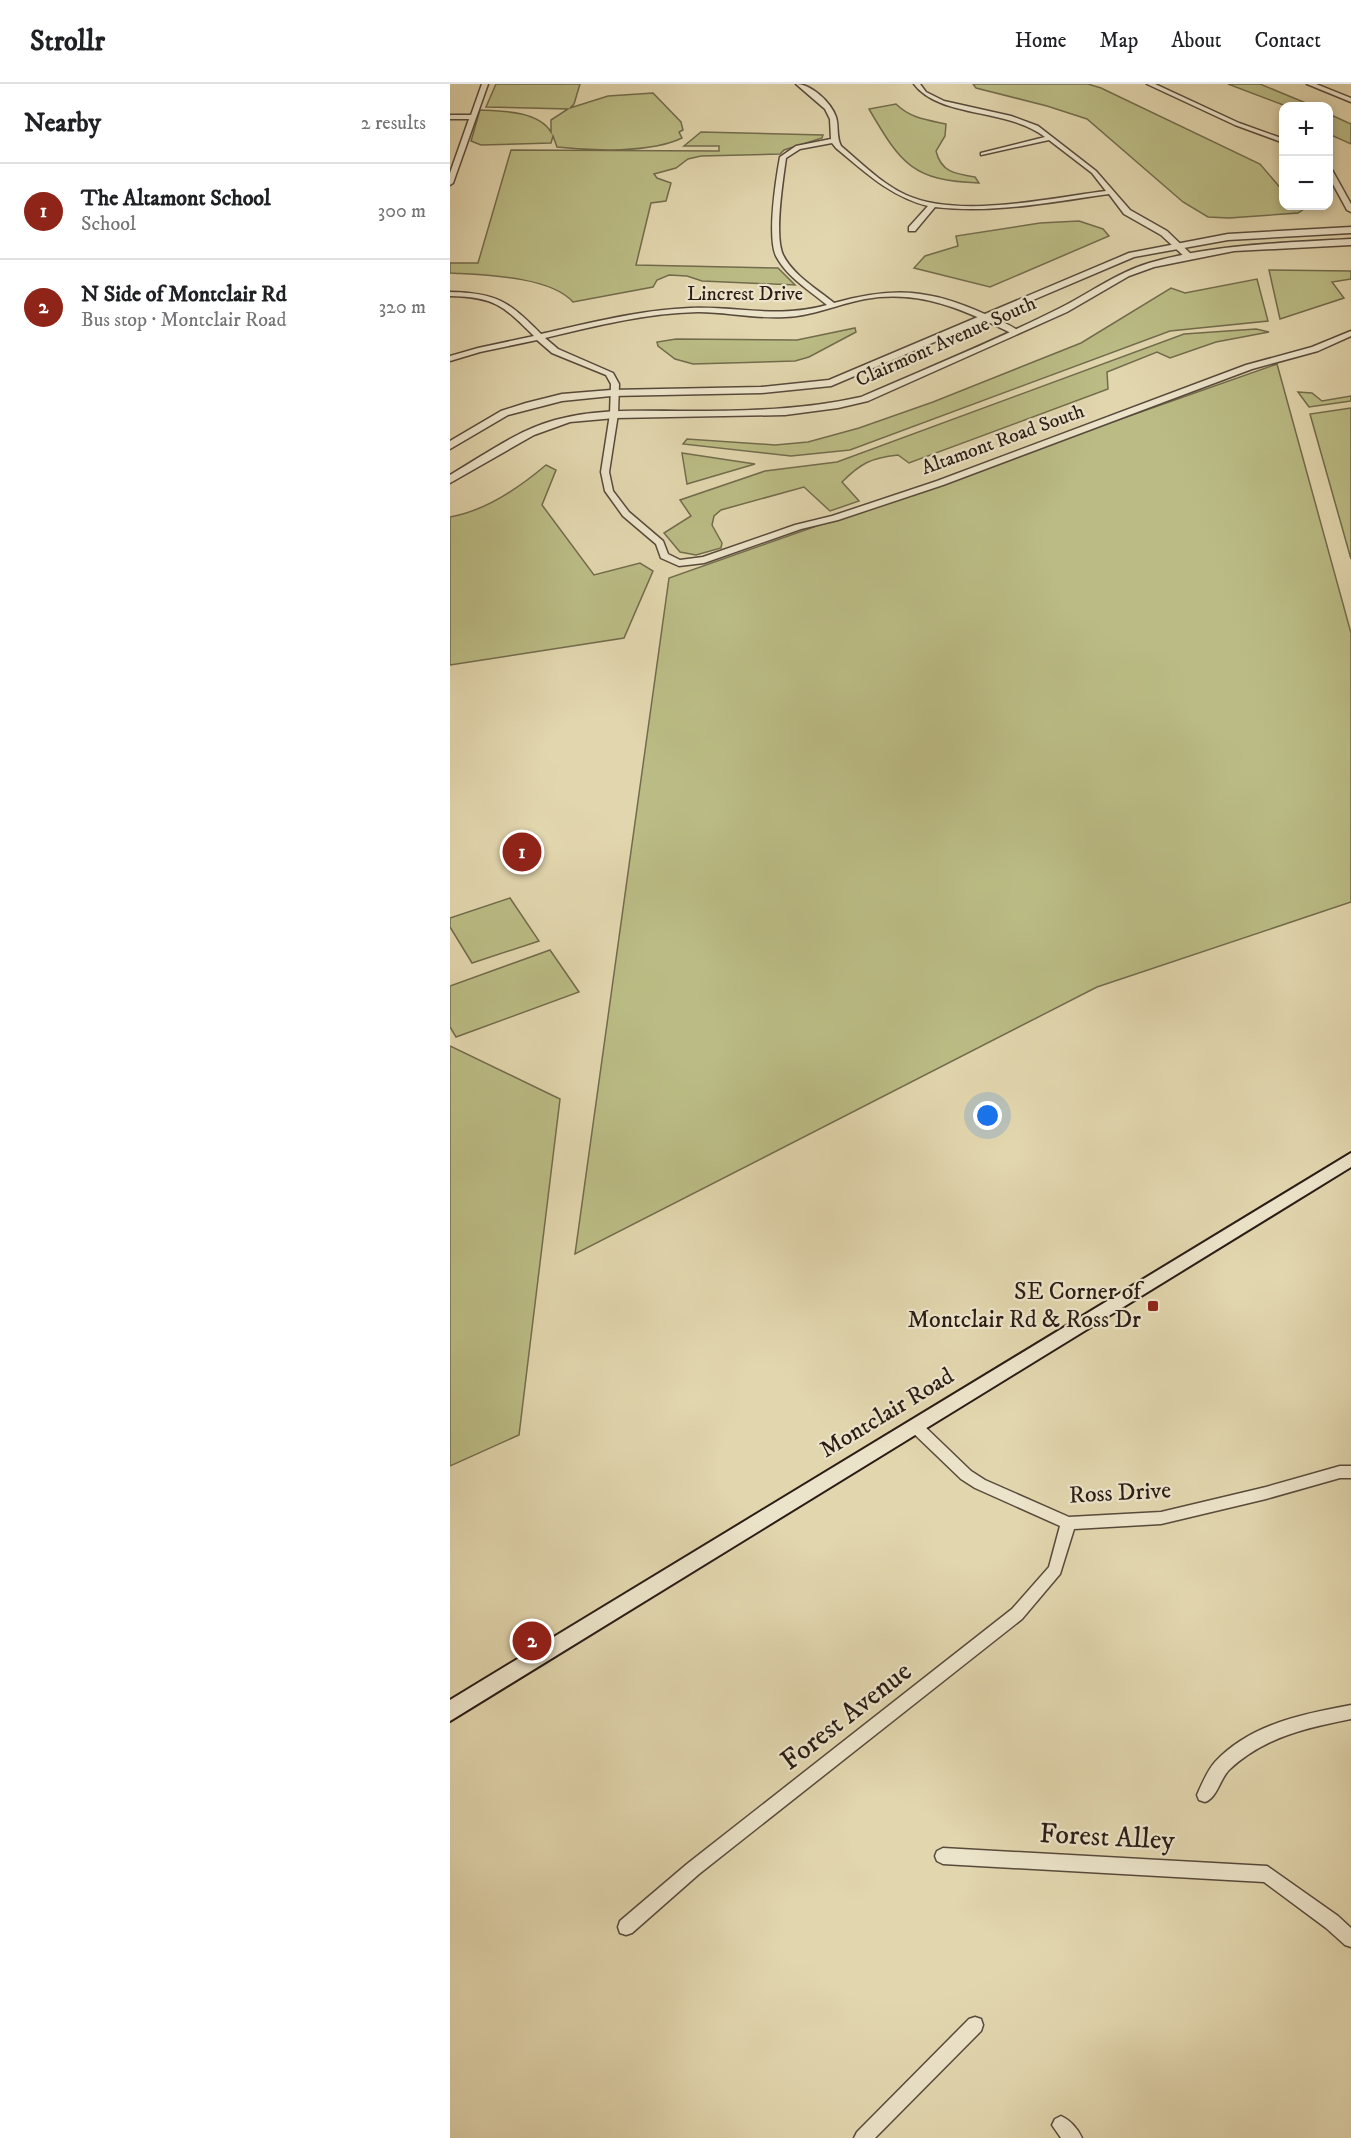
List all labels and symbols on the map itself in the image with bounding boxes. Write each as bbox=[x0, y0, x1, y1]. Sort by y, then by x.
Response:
street label: Lincrest Drive bbox=[687, 282, 803, 307]
street label: Clairmont Avenue South bbox=[852, 291, 1041, 393]
street label: Altamont Road South bbox=[918, 399, 1088, 481]
pin: 1 bbox=[502, 830, 542, 874]
your location bbox=[973, 1101, 1002, 1130]
place label: SE Corner of Montclair Rd & Ross Dr bbox=[907, 1277, 1144, 1335]
marker: SE Corner of Montclair Rd & Ross Dr bbox=[1146, 1299, 1160, 1313]
street label: Montclair Road bbox=[815, 1361, 959, 1465]
street label: Ross Drive bbox=[1068, 1475, 1172, 1511]
pin: 2 bbox=[512, 1618, 551, 1664]
street label: Forest Avenue bbox=[773, 1654, 919, 1778]
street label: Forest Alley bbox=[1038, 1816, 1176, 1858]

